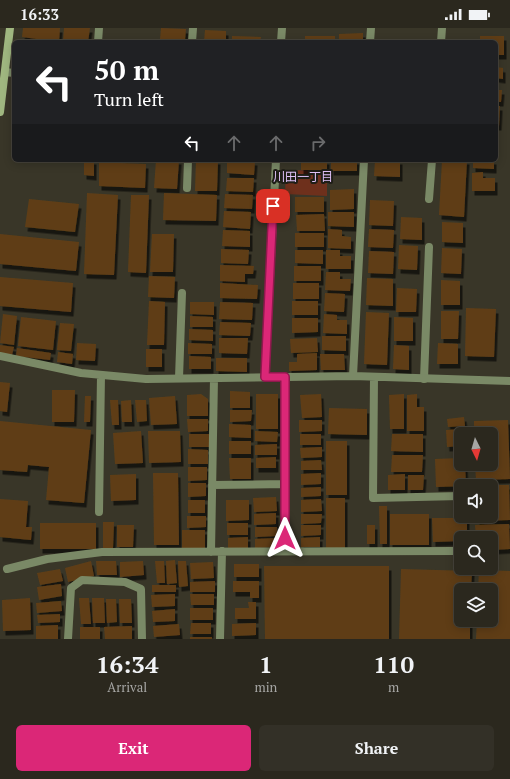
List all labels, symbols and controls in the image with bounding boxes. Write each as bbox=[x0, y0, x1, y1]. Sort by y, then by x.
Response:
text: 16:33 bbox=[20, 4, 59, 24]
text: 50 m bbox=[94, 51, 159, 88]
icon: left bbox=[28, 56, 80, 108]
text: Turn left bbox=[94, 87, 164, 111]
icon: left bbox=[181, 132, 203, 154]
icon: ahead bbox=[223, 132, 245, 154]
icon: ahead bbox=[265, 132, 287, 154]
icon: right bbox=[307, 132, 329, 154]
district label: 川田一丁目 bbox=[273, 169, 333, 184]
pin bbox=[256, 189, 290, 223]
icon: arrive bbox=[262, 195, 284, 217]
north arrow bbox=[454, 427, 498, 471]
map controls bbox=[454, 427, 498, 627]
button: sound bbox=[454, 479, 498, 523]
position arrow bbox=[264, 517, 306, 559]
button: search bbox=[454, 531, 498, 575]
button: layers bbox=[454, 583, 498, 627]
text: 16:34 bbox=[96, 648, 158, 680]
text: 1 bbox=[259, 648, 273, 680]
text: 110 bbox=[373, 648, 414, 680]
text: Arrival bbox=[107, 678, 147, 696]
text: min bbox=[254, 678, 277, 696]
text: m bbox=[388, 678, 399, 696]
button: Exit bbox=[16, 725, 251, 771]
button: Share bbox=[259, 725, 494, 771]

